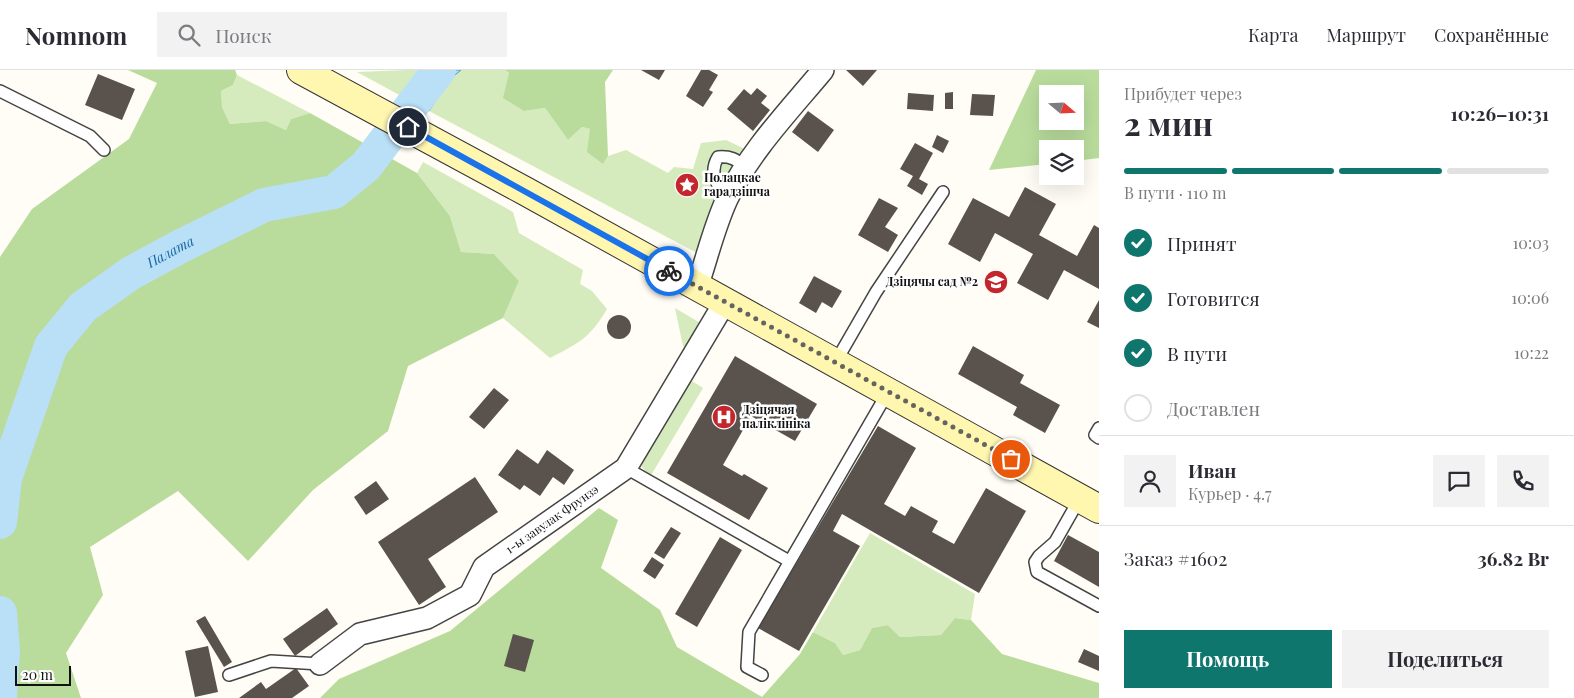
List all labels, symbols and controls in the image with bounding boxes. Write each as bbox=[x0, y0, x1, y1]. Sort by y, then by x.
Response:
search box bbox=[157, 12, 507, 57]
text: Nomnom bbox=[25, 19, 127, 51]
icon: search bbox=[175, 21, 203, 49]
text: Поиск bbox=[215, 22, 272, 48]
text: Карта bbox=[1248, 23, 1298, 47]
text: Маршрут bbox=[1326, 23, 1406, 47]
text: Сохранённые bbox=[1434, 23, 1549, 47]
text: Прибудет через bbox=[1124, 83, 1242, 104]
north arrow bbox=[1039, 85, 1084, 130]
map controls bbox=[1039, 85, 1084, 185]
text: 10:26–10:31 bbox=[1450, 100, 1549, 126]
text: 2 мин bbox=[1124, 101, 1213, 144]
pin bbox=[387, 106, 429, 148]
icon: home bbox=[394, 113, 422, 141]
button: layers bbox=[1039, 140, 1084, 185]
place label: Полацкае гарадзішча bbox=[704, 169, 771, 199]
place icon: Полацкае гарадзішча bbox=[674, 172, 700, 198]
text: В пути · 110 m bbox=[1124, 182, 1227, 203]
icon: check bbox=[1124, 229, 1152, 257]
text: Принят bbox=[1167, 230, 1236, 256]
water label: Палата bbox=[142, 231, 197, 272]
text: 10:03 bbox=[1512, 232, 1549, 253]
courier bbox=[644, 246, 694, 296]
icon: bike bbox=[655, 257, 683, 285]
school or university icon: Дзіцячы сад №2 bbox=[983, 269, 1009, 295]
place label: Дзіцячы сад №2 bbox=[886, 273, 978, 289]
icon: check bbox=[1124, 284, 1152, 312]
text: Готовится bbox=[1167, 285, 1260, 311]
text: 10:06 bbox=[1511, 287, 1549, 308]
icon: check bbox=[1124, 339, 1152, 367]
text: В пути bbox=[1167, 340, 1227, 366]
text: 10:22 bbox=[1514, 342, 1549, 363]
text: Доставлен bbox=[1167, 395, 1260, 421]
place label: Дзіцячая паліклініка bbox=[742, 401, 811, 431]
hospital icon: Дзіцячая паліклініка bbox=[711, 404, 737, 430]
pin bbox=[990, 438, 1032, 480]
icon: bag bbox=[997, 445, 1025, 473]
button: person bbox=[1124, 455, 1176, 507]
button: chat bbox=[1433, 455, 1485, 507]
button: phone bbox=[1497, 455, 1549, 507]
text: Иван bbox=[1188, 457, 1236, 483]
street label: 1-ы завулак Фрунзэ bbox=[502, 481, 601, 557]
text: Курьер · 4.7 bbox=[1188, 483, 1272, 504]
text: Заказ #1602 bbox=[1124, 545, 1227, 571]
text: 36.82 Br bbox=[1478, 545, 1549, 571]
button: Помощь bbox=[1124, 630, 1332, 688]
button: Поделиться bbox=[1342, 630, 1549, 688]
scale bar bbox=[15, 663, 71, 686]
text: 20 m bbox=[22, 665, 53, 684]

